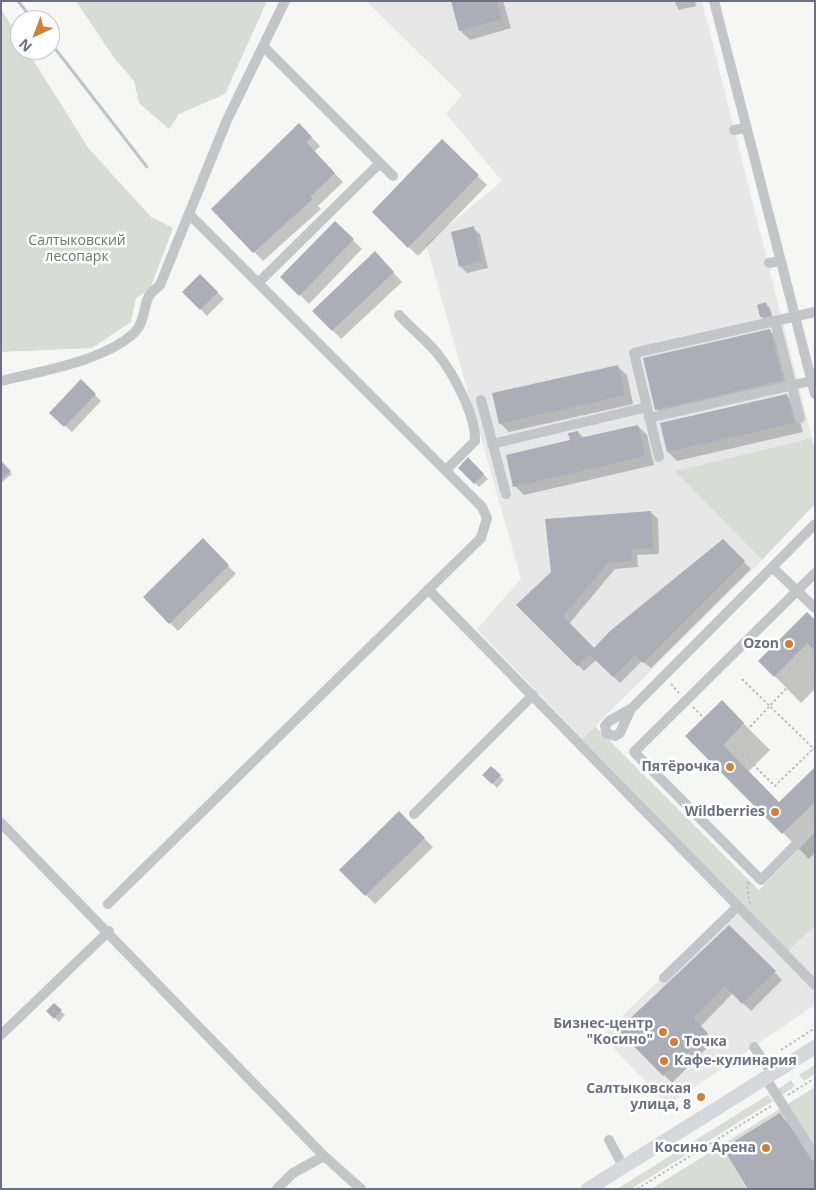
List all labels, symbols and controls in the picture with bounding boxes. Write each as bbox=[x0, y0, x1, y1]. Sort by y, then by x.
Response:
north arrow bbox=[10, 10, 60, 60]
text: N bbox=[14, 35, 36, 56]
park label: Салтыковский лесопарк bbox=[28, 233, 126, 266]
place label: Ozon bbox=[743, 636, 779, 652]
marker: Ozon bbox=[783, 638, 795, 650]
place label: Пятёрочка bbox=[641, 759, 720, 775]
marker: Пятёрочка bbox=[724, 761, 736, 773]
place label: Wildberries bbox=[685, 804, 765, 820]
marker: Wildberries bbox=[769, 806, 781, 818]
place label: Бизнес-центр "Косино" bbox=[553, 1016, 653, 1048]
marker: Бизнес-центр "Косино" bbox=[657, 1026, 669, 1038]
place label: Точка bbox=[684, 1034, 727, 1050]
marker: Точка bbox=[668, 1036, 680, 1048]
place label: Кафе-кулинария bbox=[674, 1053, 797, 1069]
marker: Кафе-кулинария bbox=[658, 1055, 670, 1067]
place label: Салтыковская улица, 8 bbox=[586, 1081, 691, 1114]
marker: Салтыковская улица, 8 bbox=[695, 1091, 707, 1103]
place label: Косино Арена bbox=[655, 1140, 756, 1156]
marker: Косино Арена bbox=[760, 1142, 772, 1154]

